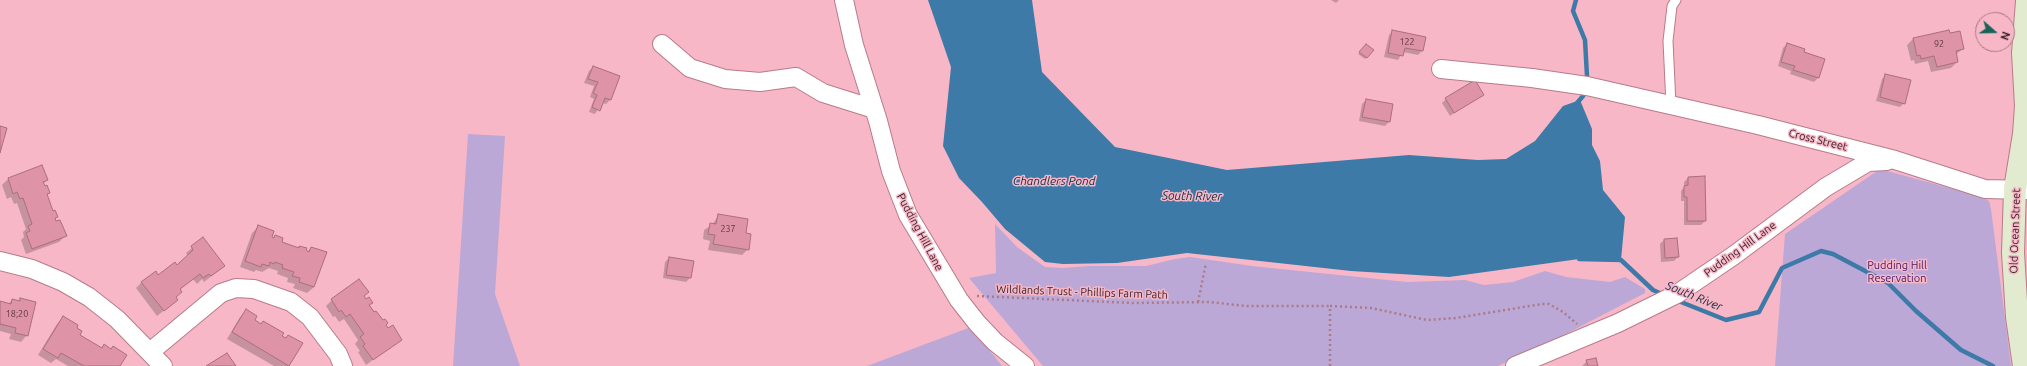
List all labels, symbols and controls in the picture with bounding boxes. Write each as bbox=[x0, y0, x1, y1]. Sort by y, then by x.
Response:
north arrow bbox=[1975, 12, 2015, 52]
text: N bbox=[1998, 30, 2012, 42]
house number: 122 bbox=[1399, 37, 1415, 47]
house number: 92 bbox=[1934, 39, 1944, 49]
street label: Cross Street bbox=[1787, 126, 1849, 154]
water label: Chandlers Pond bbox=[1013, 174, 1095, 188]
water label: South River bbox=[1162, 188, 1222, 204]
street label: Old Ocean Street bbox=[2007, 188, 2023, 274]
street label: Pudding Hill Lane bbox=[894, 191, 946, 273]
street label: Pudding Hill Lane bbox=[1701, 218, 1779, 280]
house number: 237 bbox=[720, 224, 736, 234]
park label: Pudding Hill Reservation bbox=[1867, 258, 1927, 284]
water label: South River bbox=[1664, 278, 1724, 314]
street label: Wildlands Trust - Phillips Farm Path bbox=[996, 282, 1168, 302]
house number: 18;20 bbox=[6, 309, 28, 319]

